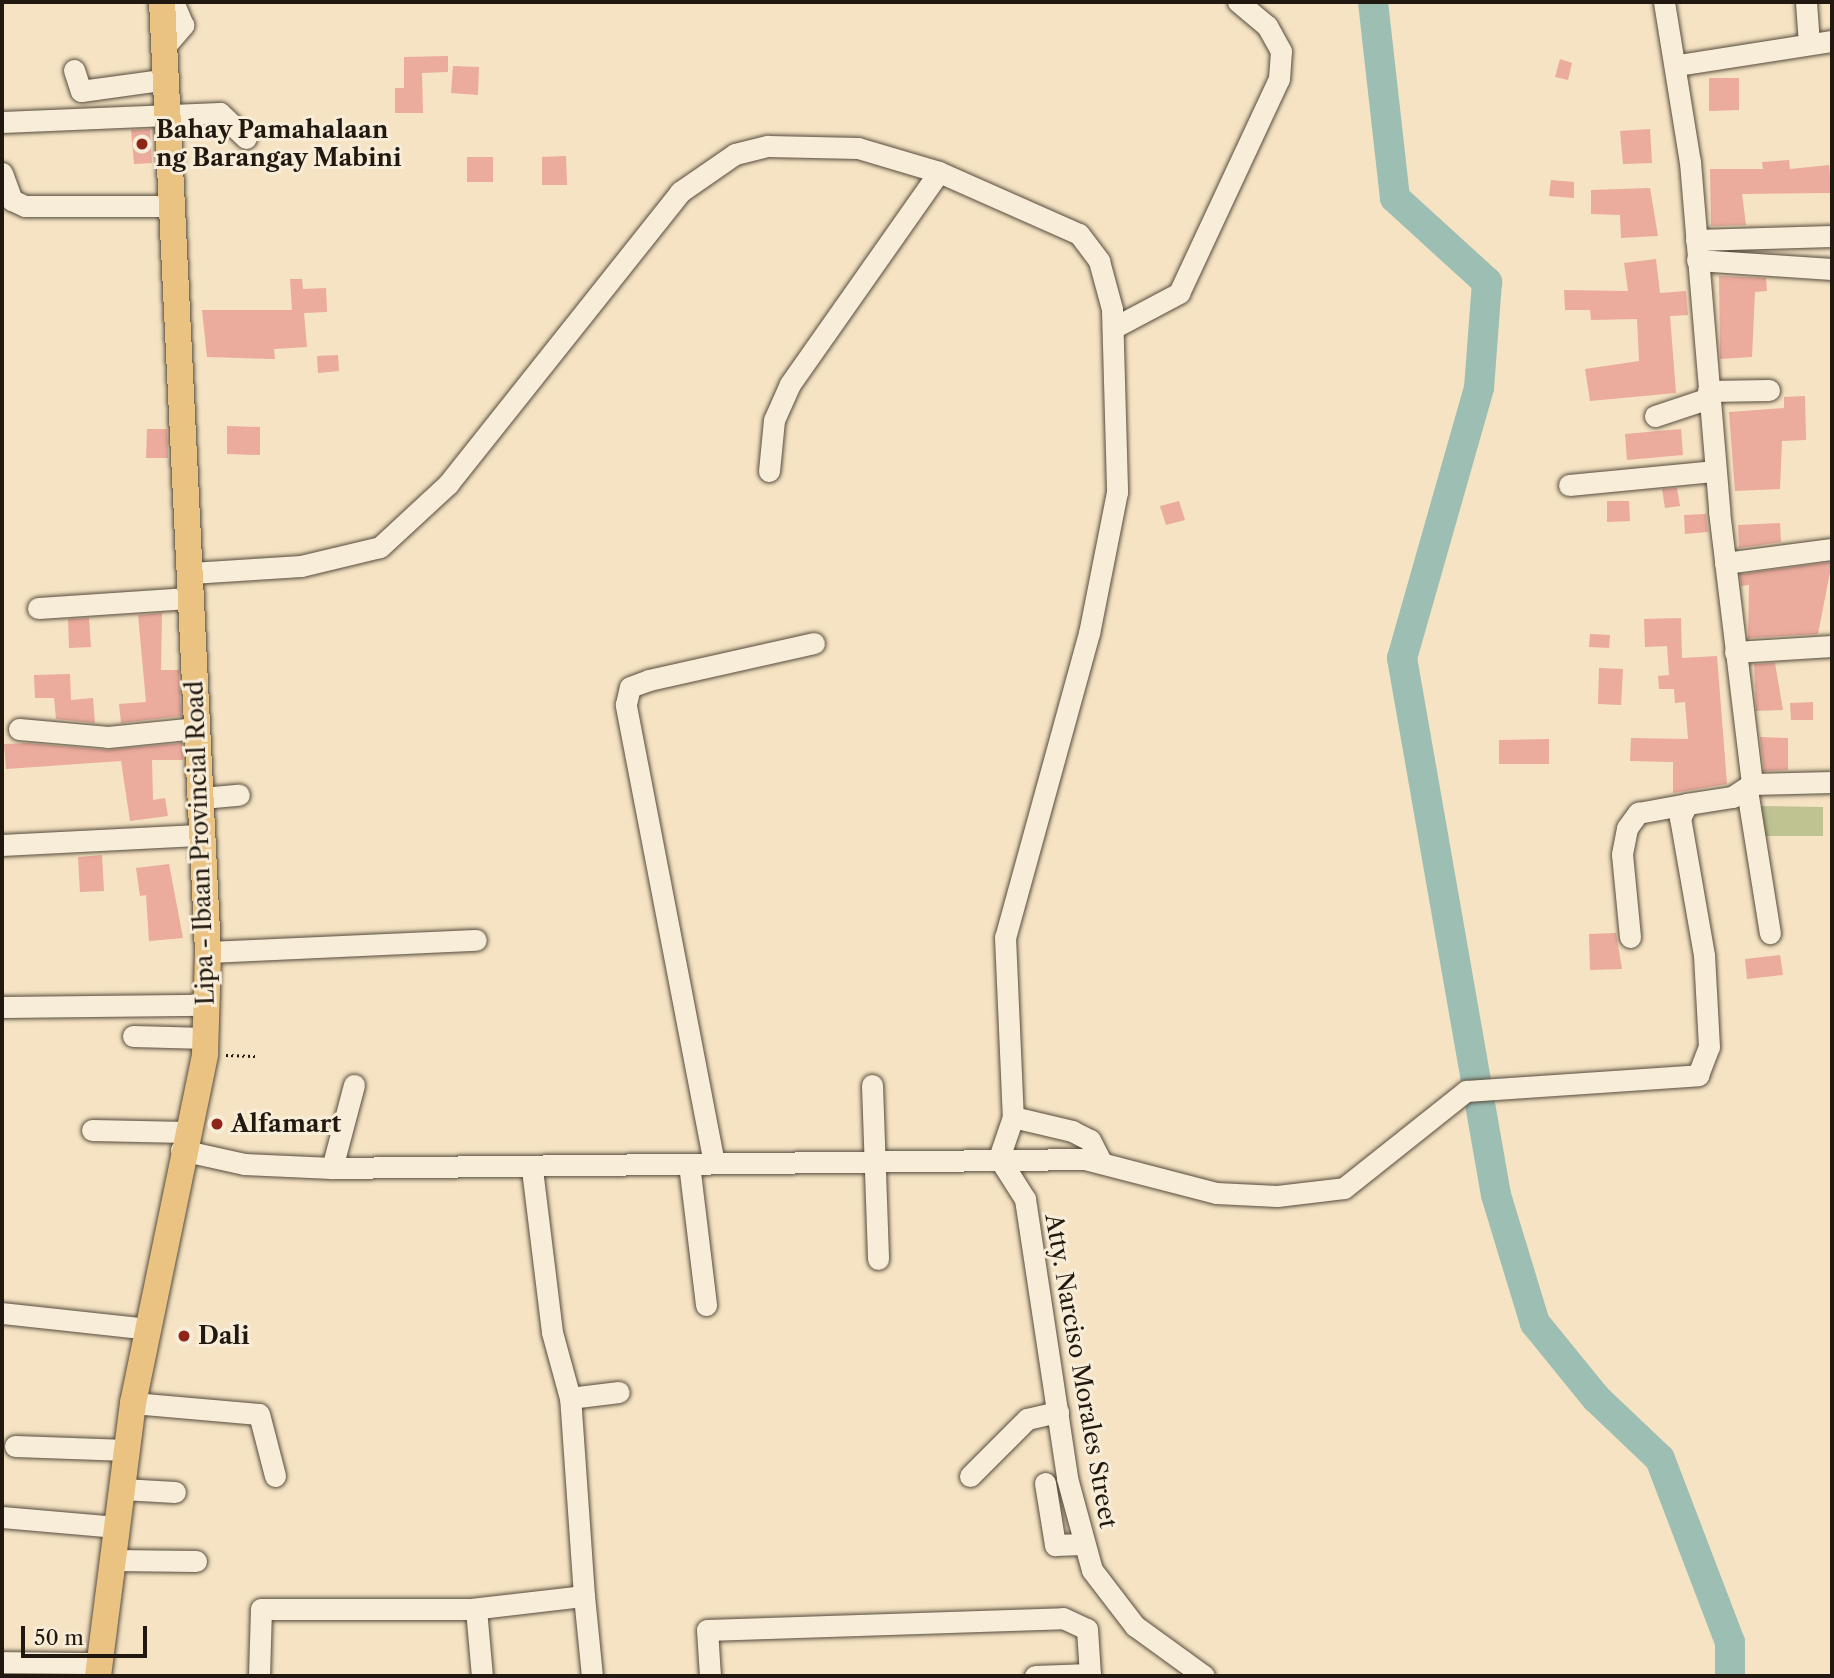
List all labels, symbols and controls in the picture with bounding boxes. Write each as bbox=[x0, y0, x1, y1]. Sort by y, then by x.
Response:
place label: Bahay Pamahalaan ng Barangay Mabini bbox=[156, 116, 402, 172]
marker: Bahay Pamahalaan ng Barangay Mabini bbox=[134, 136, 150, 152]
street label: Lipa - Ibaan Provincial Road bbox=[180, 680, 220, 1006]
place label: Alfamart bbox=[231, 1110, 341, 1138]
marker: Alfamart bbox=[209, 1116, 225, 1132]
street label: Atty. Narciso Morales Street bbox=[1039, 1212, 1123, 1530]
place label: Dali bbox=[198, 1322, 250, 1350]
marker: Dali bbox=[176, 1328, 192, 1344]
scale bar bbox=[24, 1612, 150, 1656]
text: 50 m bbox=[34, 1625, 84, 1650]

